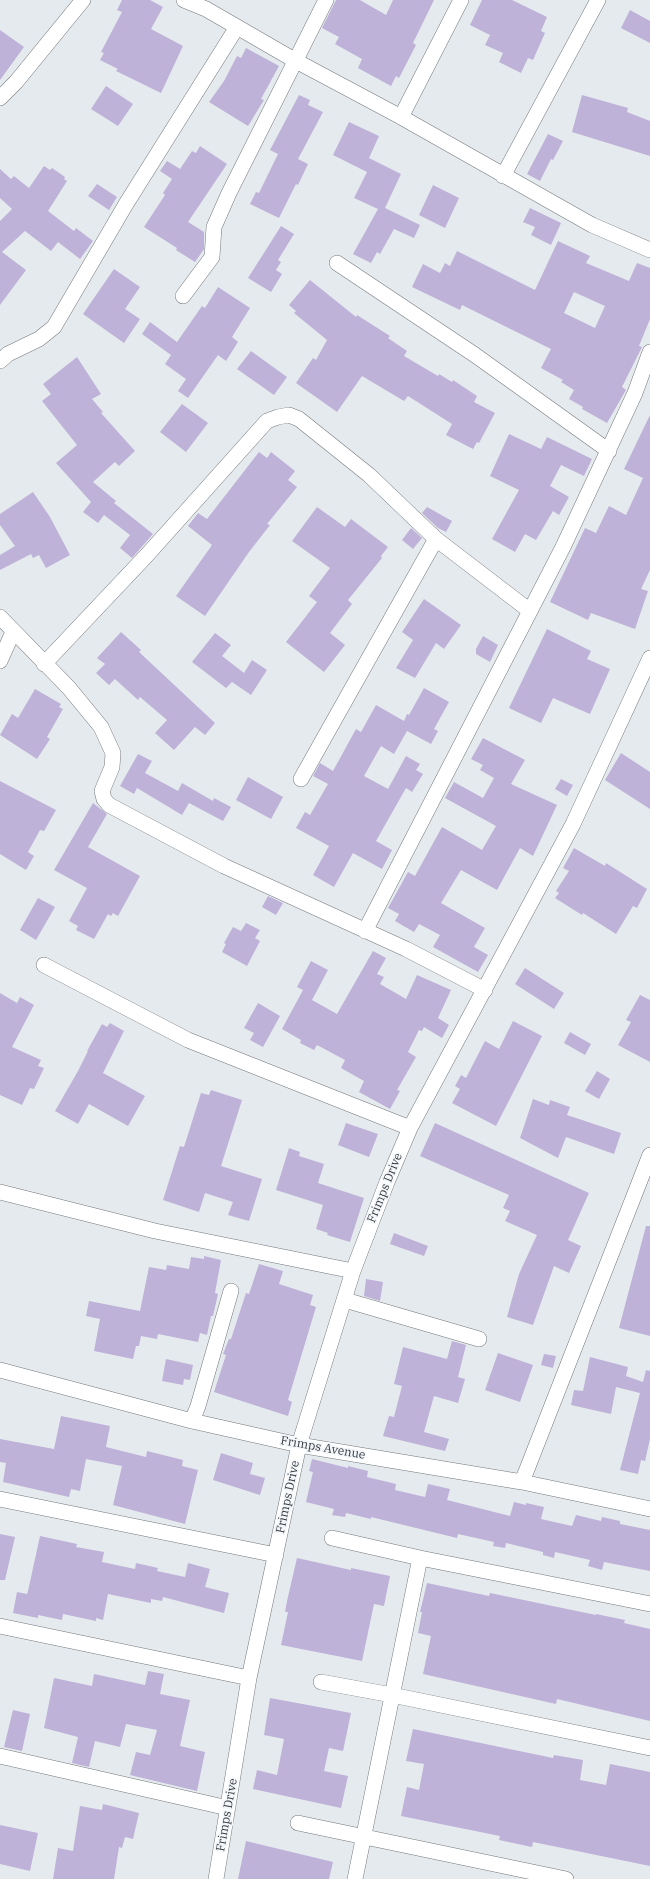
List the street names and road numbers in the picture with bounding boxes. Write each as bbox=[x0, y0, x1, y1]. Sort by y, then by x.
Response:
street label: Frimps Drive bbox=[364, 1151, 406, 1225]
street label: Frimps Avenue bbox=[279, 1433, 367, 1463]
street label: Frimps Drive bbox=[273, 1459, 303, 1535]
street label: Frimps Drive bbox=[213, 1777, 241, 1853]

